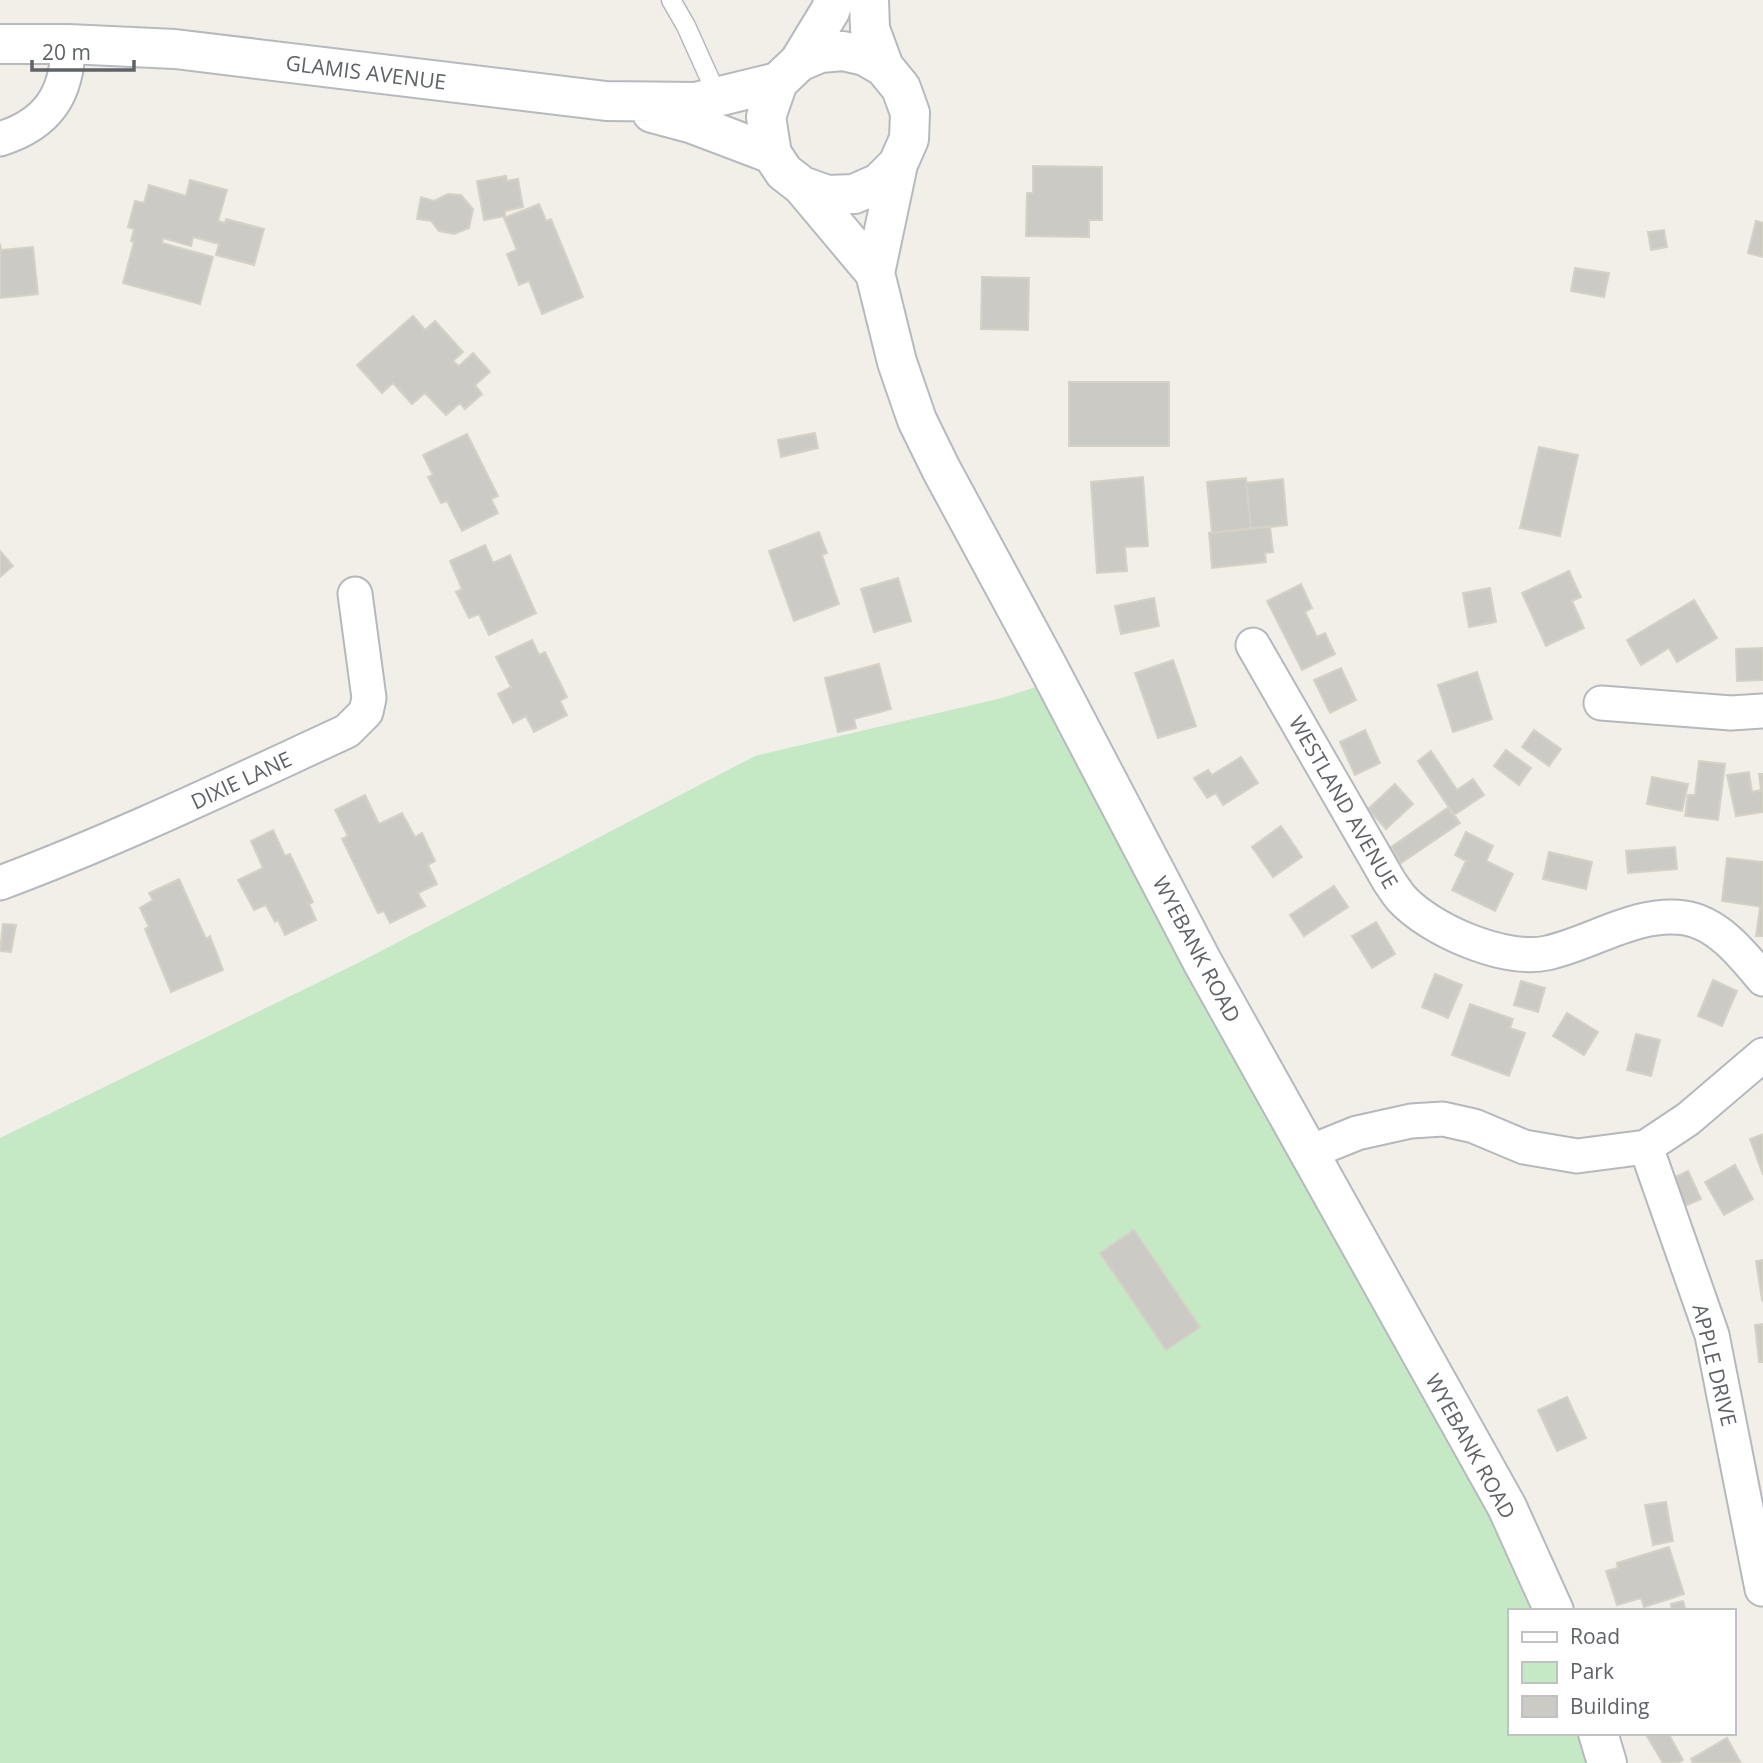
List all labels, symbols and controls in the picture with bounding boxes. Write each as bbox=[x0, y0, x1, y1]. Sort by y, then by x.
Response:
scale bar bbox=[32, 28, 133, 72]
text: 20 m bbox=[42, 38, 91, 66]
street label: GLAMIS AVENUE bbox=[284, 48, 448, 96]
street label: WESTLAND AVENUE bbox=[1283, 710, 1405, 894]
street label: DIXIE LANE bbox=[186, 745, 296, 815]
street label: WYEBANK ROAD bbox=[1147, 871, 1247, 1027]
street label: APPLE DRIVE bbox=[1686, 1301, 1744, 1429]
street label: WYEBANK ROAD bbox=[1420, 1369, 1522, 1523]
legend bbox=[1508, 1609, 1735, 1735]
text: Road bbox=[1570, 1622, 1620, 1650]
text: Park bbox=[1570, 1657, 1614, 1685]
text: Building bbox=[1570, 1692, 1649, 1720]

